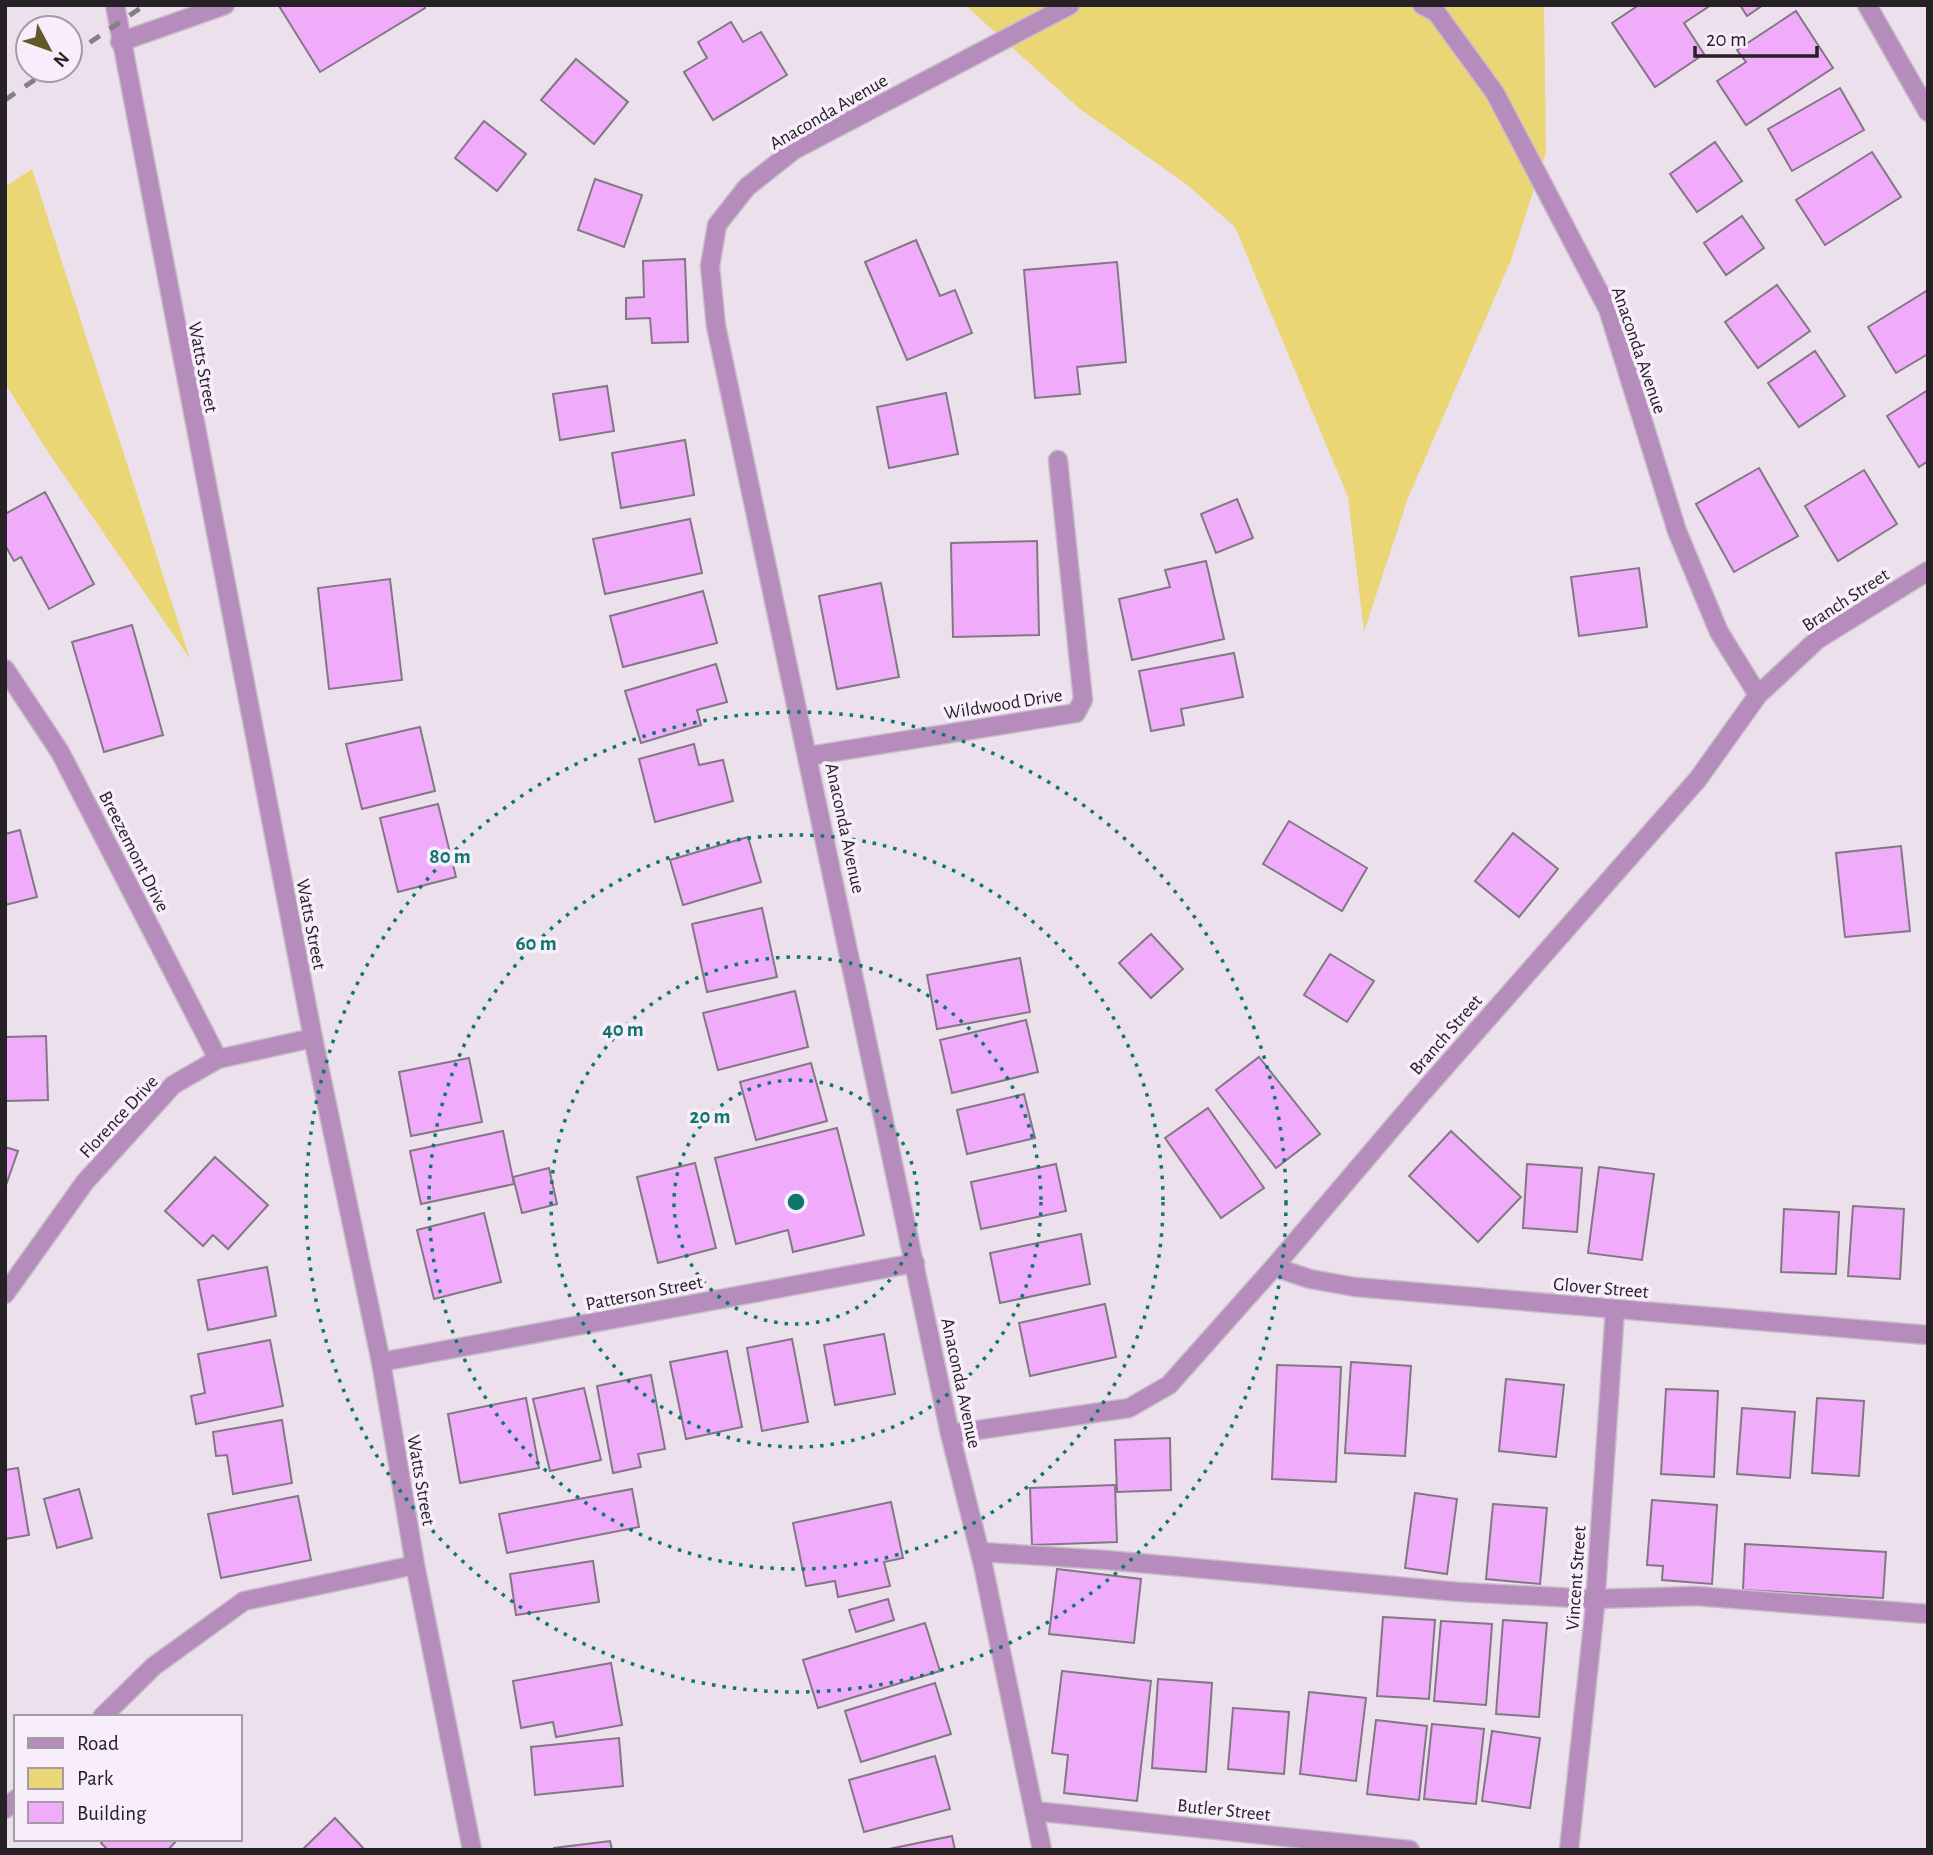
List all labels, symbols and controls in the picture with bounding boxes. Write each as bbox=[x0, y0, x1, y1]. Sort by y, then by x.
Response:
north arrow bbox=[14, 14, 84, 84]
scale bar bbox=[1695, 14, 1818, 58]
text: 20 m bbox=[1706, 29, 1747, 50]
text: N bbox=[49, 48, 72, 70]
street label: Anaconda Avenue bbox=[767, 71, 891, 154]
street label: Anaconda Avenue bbox=[1608, 285, 1669, 416]
street label: Watts Street bbox=[184, 320, 221, 414]
street label: Branch Street bbox=[1799, 565, 1893, 635]
street label: Wildwood Drive bbox=[943, 686, 1064, 723]
street label: Anaconda Avenue bbox=[821, 761, 868, 895]
street label: Breezemont Drive bbox=[95, 788, 172, 915]
text: 80 m bbox=[429, 846, 471, 867]
street label: Watts Street bbox=[292, 877, 329, 971]
text: 60 m bbox=[515, 933, 557, 954]
street label: Branch Street bbox=[1406, 991, 1486, 1079]
text: 40 m bbox=[602, 1019, 644, 1040]
street label: Florence Drive bbox=[76, 1072, 162, 1162]
text: 20 m bbox=[690, 1106, 730, 1127]
centre of rings bbox=[784, 1190, 808, 1214]
street label: Patterson Street bbox=[584, 1273, 704, 1314]
street label: Glover Street bbox=[1552, 1275, 1649, 1302]
street label: Anaconda Avenue bbox=[937, 1316, 984, 1450]
street label: Watts Street bbox=[403, 1433, 438, 1527]
street label: Vincent Street bbox=[1563, 1525, 1590, 1631]
legend bbox=[14, 1715, 242, 1841]
text: Road bbox=[77, 1733, 119, 1754]
text: Park bbox=[77, 1768, 114, 1789]
street label: Butler Street bbox=[1176, 1796, 1271, 1825]
text: Building bbox=[77, 1803, 147, 1824]

